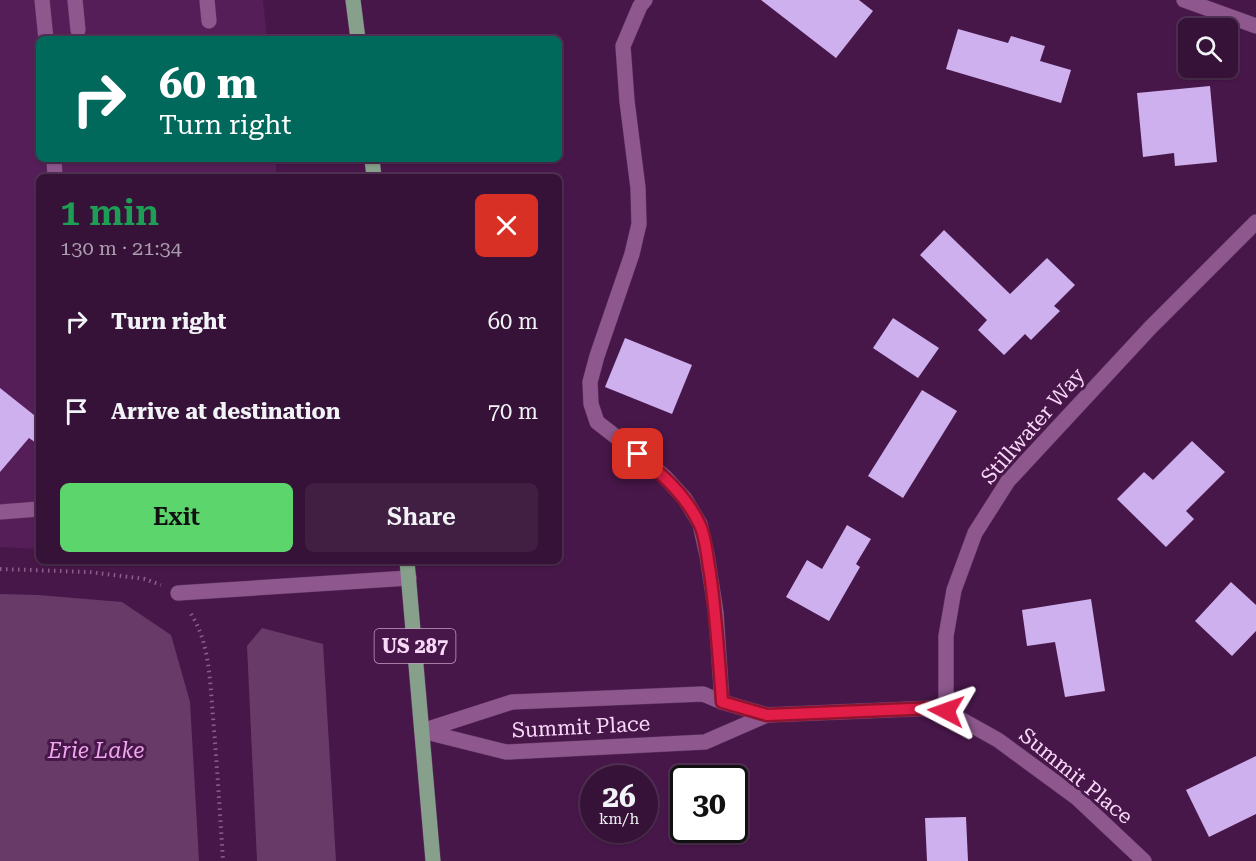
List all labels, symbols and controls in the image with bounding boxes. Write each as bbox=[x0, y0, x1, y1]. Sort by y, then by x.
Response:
map controls bbox=[1178, 18, 1238, 78]
button: search bbox=[1178, 18, 1238, 78]
text: 60 m bbox=[159, 59, 257, 108]
icon: right bbox=[60, 60, 138, 138]
text: Turn right bbox=[159, 109, 292, 141]
text: 1 min bbox=[60, 192, 159, 234]
button: close bbox=[475, 194, 538, 257]
text: 130 m · 21:34 bbox=[60, 236, 182, 260]
icon: right bbox=[60, 305, 93, 338]
text: Turn right bbox=[111, 309, 226, 334]
text: 60 m bbox=[488, 309, 538, 334]
street label: Stillwater Way bbox=[976, 363, 1090, 489]
icon: arrive bbox=[60, 395, 93, 428]
text: Arrive at destination bbox=[111, 399, 340, 424]
text: 70 m bbox=[488, 399, 538, 424]
pin bbox=[612, 428, 663, 479]
icon: arrive bbox=[621, 437, 654, 470]
button: Exit bbox=[60, 483, 293, 552]
button: Share bbox=[305, 483, 538, 552]
road number: US 287 bbox=[374, 629, 456, 663]
position arrow bbox=[914, 679, 978, 743]
street label: Summit Place bbox=[511, 711, 651, 743]
street label: Summit Place bbox=[1015, 723, 1137, 829]
water label: Erie Lake bbox=[47, 738, 144, 763]
speed limit sign: 30 bbox=[670, 765, 748, 843]
text: 26 bbox=[602, 779, 636, 814]
text: km/h bbox=[599, 810, 639, 828]

